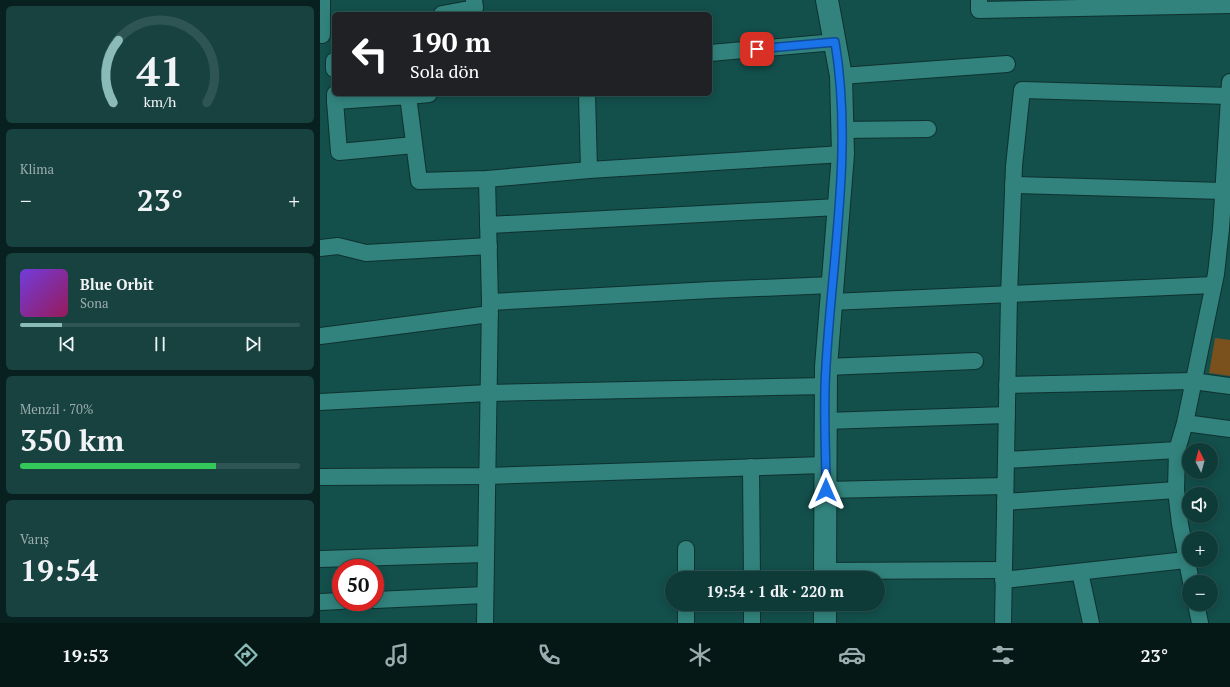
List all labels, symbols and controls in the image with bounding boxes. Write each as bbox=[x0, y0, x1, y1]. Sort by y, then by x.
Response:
text: 190 m bbox=[410, 23, 491, 60]
icon: left bbox=[344, 28, 396, 80]
pin bbox=[740, 32, 774, 66]
icon: arrive bbox=[746, 38, 768, 60]
text: 41 bbox=[136, 43, 184, 98]
text: Sola dön bbox=[410, 59, 479, 83]
text: km/h bbox=[144, 91, 177, 110]
text: Klima bbox=[20, 160, 54, 178]
text: 23° bbox=[137, 180, 183, 220]
text: − bbox=[20, 186, 32, 215]
text: + bbox=[288, 186, 300, 215]
text: Blue Orbit bbox=[80, 274, 154, 294]
text: Sona bbox=[80, 294, 108, 312]
icon: previous bbox=[56, 333, 78, 355]
icon: pause bbox=[149, 333, 171, 355]
icon: next bbox=[242, 333, 264, 355]
text: Menzil · 70% bbox=[20, 400, 94, 418]
text: 350 km bbox=[20, 420, 124, 460]
north arrow bbox=[1182, 443, 1218, 479]
map controls bbox=[1182, 443, 1218, 611]
position arrow bbox=[805, 469, 847, 511]
button: sound bbox=[1182, 487, 1218, 523]
text: Varış bbox=[20, 530, 49, 548]
button: + bbox=[1182, 531, 1218, 567]
text: 19:54 bbox=[20, 550, 98, 590]
speed limit sign: 50 bbox=[332, 559, 384, 611]
button: − bbox=[1182, 575, 1218, 611]
text: 19:54 · 1 dk · 220 m bbox=[706, 581, 844, 601]
icon: directions bbox=[232, 641, 260, 669]
icon: music bbox=[383, 641, 411, 669]
icon: phone bbox=[535, 641, 563, 669]
icon: climate bbox=[686, 641, 714, 669]
icon: car bbox=[838, 641, 866, 669]
icon: filters bbox=[989, 641, 1017, 669]
text: 19:53 bbox=[62, 643, 109, 667]
text: 23° bbox=[1140, 643, 1168, 667]

